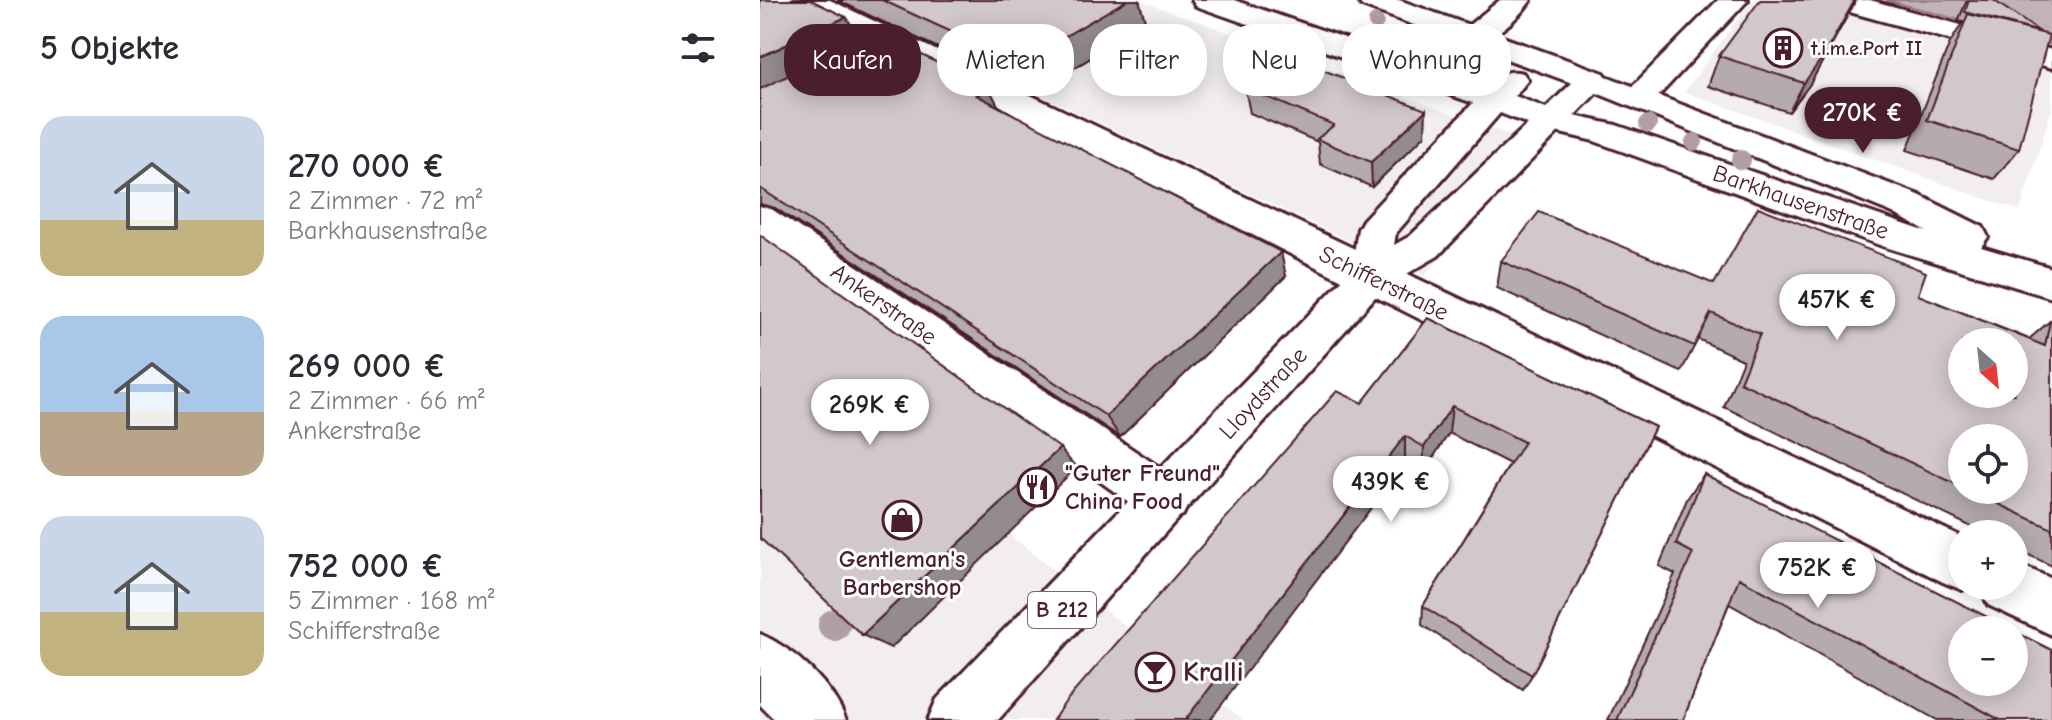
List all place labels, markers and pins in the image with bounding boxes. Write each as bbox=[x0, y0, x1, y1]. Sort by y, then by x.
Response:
building icon: t.i.m.e.Port II bbox=[1762, 27, 1804, 69]
place label: t.i.m.e.Port II bbox=[1810, 37, 1922, 60]
pin: 270K € bbox=[1798, 87, 1928, 155]
pin: 457K € bbox=[1772, 274, 1902, 342]
pin: 269K € bbox=[805, 379, 935, 447]
pin: 439K € bbox=[1326, 456, 1456, 524]
place label: "Guter Freund" China Food bbox=[1065, 459, 1220, 515]
restaurant icon: "Guter Freund" China Food bbox=[1016, 466, 1058, 508]
shop icon: Gentleman's Barbershop bbox=[881, 499, 923, 541]
pin: 752K € bbox=[1753, 542, 1883, 610]
place label: Gentleman's Barbershop bbox=[839, 545, 965, 601]
bar icon: Kralli bbox=[1134, 651, 1176, 693]
place label: Kralli bbox=[1183, 656, 1243, 688]

